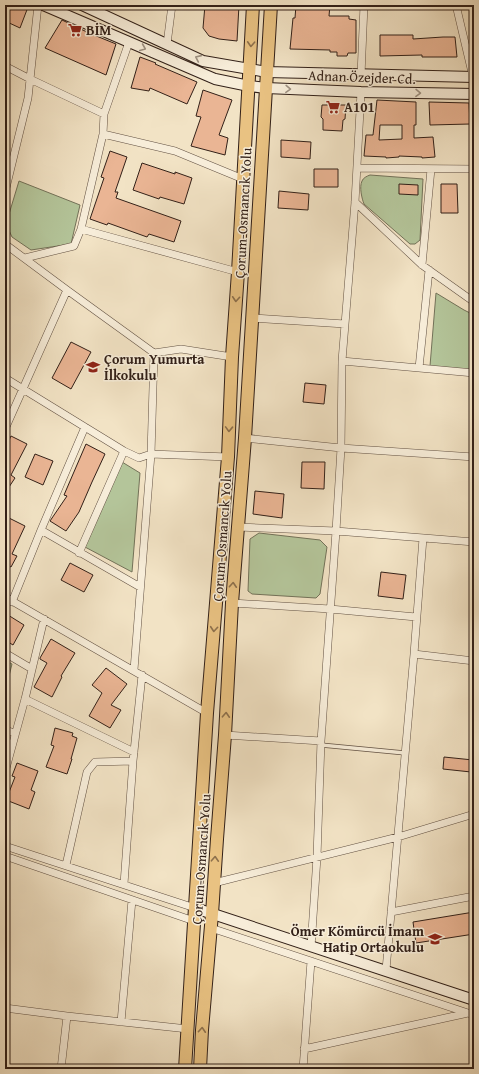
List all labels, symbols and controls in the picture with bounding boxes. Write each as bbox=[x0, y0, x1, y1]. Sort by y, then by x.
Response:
place label: BİM bbox=[86, 20, 111, 40]
supermarket icon: BİM bbox=[67, 22, 83, 38]
one-way arrow bbox=[246, 41, 255, 47]
one-way arrow bbox=[139, 43, 147, 51]
one-way arrow bbox=[194, 55, 202, 63]
street label: Adnan Özejder Cd. bbox=[308, 65, 416, 89]
one-way arrow bbox=[285, 85, 291, 93]
one-way arrow bbox=[415, 89, 421, 97]
place label: A101 bbox=[344, 97, 375, 117]
supermarket icon: A101 bbox=[325, 99, 341, 115]
street label: Çorum-Osmancık Yolu bbox=[230, 147, 256, 279]
one-way arrow bbox=[231, 296, 240, 303]
place label: Çorum Yumurta İlkokulu bbox=[104, 349, 205, 385]
school or university icon: Çorum Yumurta İlkokulu bbox=[85, 359, 101, 375]
one-way arrow bbox=[225, 426, 233, 432]
street label: Çorum-Osmancık Yolu bbox=[207, 470, 237, 602]
one-way arrow bbox=[229, 582, 238, 588]
one-way arrow bbox=[209, 626, 218, 632]
one-way arrow bbox=[222, 712, 230, 718]
street label: Çorum-Osmancık Yolu bbox=[186, 793, 216, 925]
one-way arrow bbox=[211, 856, 220, 862]
place label: Ömer Kömürcü İmam Hatip Ortaokulu bbox=[291, 921, 424, 957]
school or university icon: Ömer Kömürcü İmam Hatip Ortaokulu bbox=[427, 931, 443, 947]
one-way arrow bbox=[198, 1027, 207, 1033]

